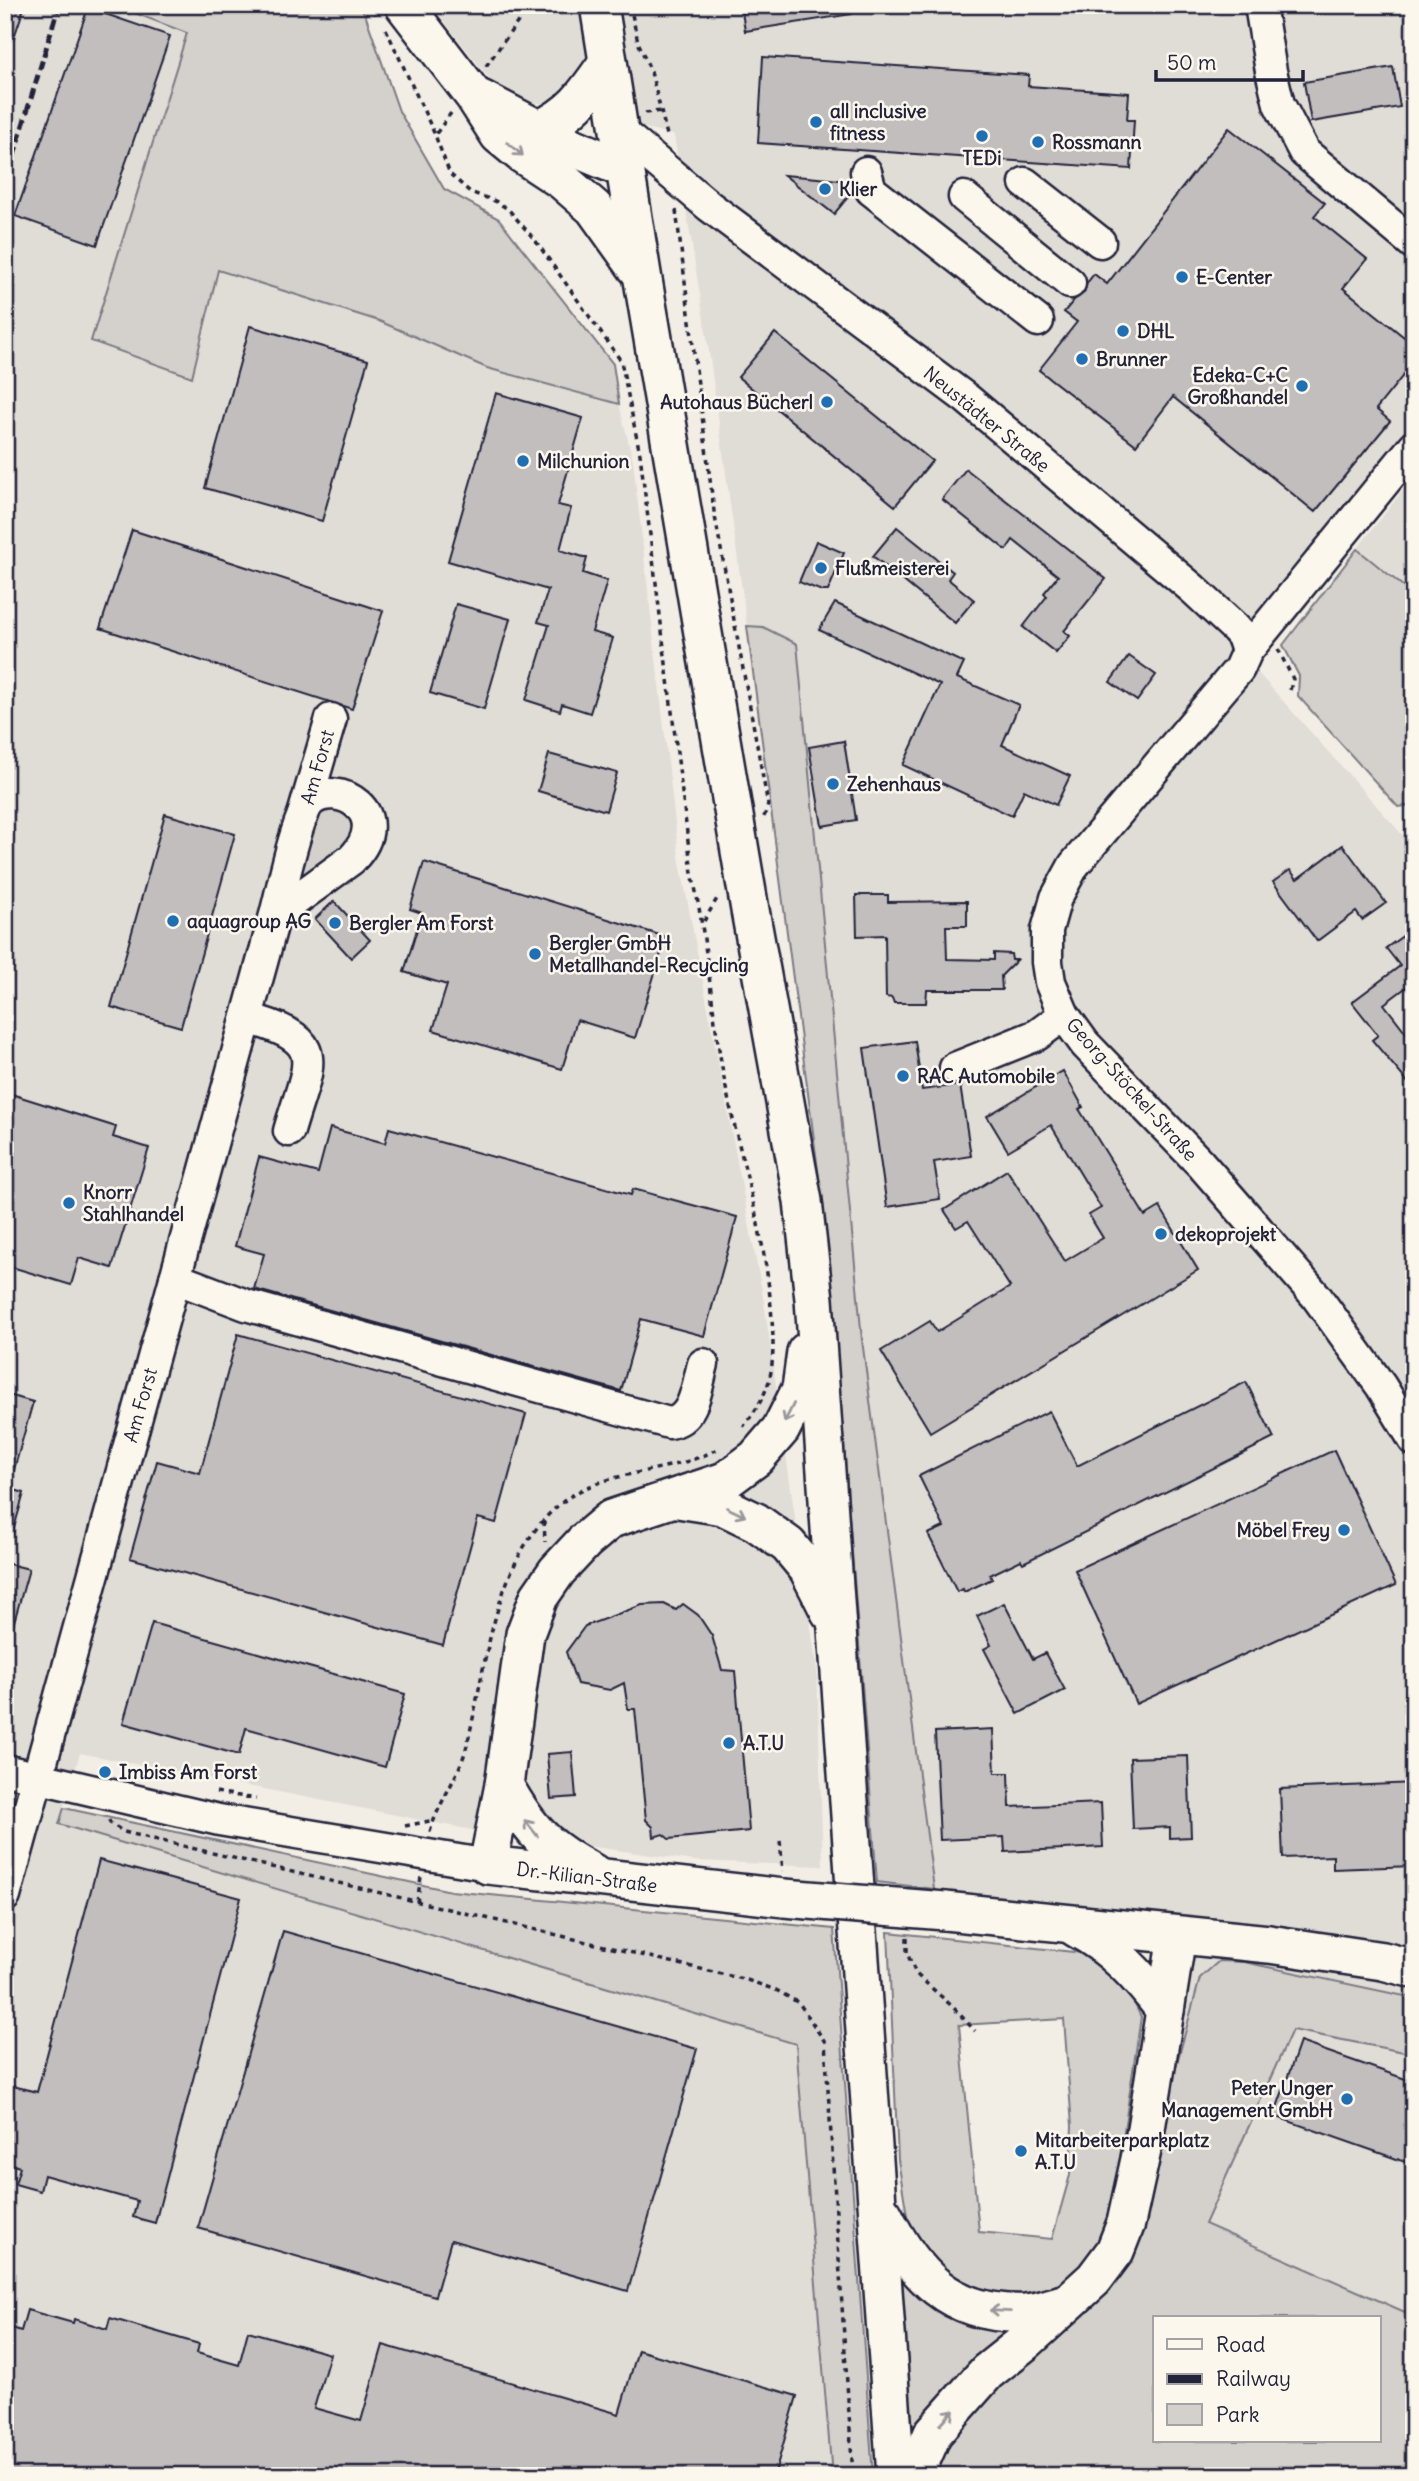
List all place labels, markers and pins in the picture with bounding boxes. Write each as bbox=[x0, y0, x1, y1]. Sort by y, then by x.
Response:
place label: all inclusive fitness bbox=[830, 99, 927, 145]
marker: all inclusive fitness bbox=[808, 114, 824, 130]
marker: TEDi bbox=[974, 128, 990, 144]
place label: Rossmann bbox=[1052, 130, 1141, 154]
marker: Rossmann bbox=[1030, 134, 1046, 150]
place label: TEDi bbox=[963, 146, 1001, 170]
place label: Klier bbox=[839, 177, 877, 201]
marker: Klier bbox=[817, 181, 833, 197]
place label: E-Center bbox=[1196, 265, 1272, 289]
marker: E-Center bbox=[1174, 269, 1190, 285]
place label: DHL bbox=[1137, 319, 1175, 343]
marker: DHL bbox=[1115, 323, 1131, 339]
place label: Brunner bbox=[1096, 347, 1168, 371]
marker: Brunner bbox=[1074, 351, 1090, 367]
place label: Edeka-C+C Großhandel bbox=[1187, 363, 1288, 409]
marker: Edeka-C+C Großhandel bbox=[1294, 378, 1310, 394]
place label: Autohaus Bücherl bbox=[660, 390, 813, 414]
marker: Autohaus Bücherl bbox=[819, 394, 835, 410]
place label: Milchunion bbox=[537, 449, 629, 473]
marker: Milchunion bbox=[515, 453, 531, 469]
place label: Flußmeisterei bbox=[835, 556, 949, 580]
marker: Flußmeisterei bbox=[813, 560, 829, 576]
place label: Zehenhaus bbox=[847, 772, 941, 796]
marker: Zehenhaus bbox=[825, 776, 841, 792]
place label: aquagroup AG bbox=[187, 909, 312, 933]
place label: Bergler Am Forst bbox=[349, 911, 494, 935]
marker: aquagroup AG bbox=[165, 913, 181, 929]
marker: Bergler Am Forst bbox=[327, 915, 343, 931]
place label: Bergler GmbH Metallhandel-Recycling bbox=[549, 931, 749, 977]
marker: Bergler GmbH Metallhandel-Recycling bbox=[527, 946, 543, 962]
place label: RAC Automobile bbox=[917, 1064, 1055, 1088]
marker: RAC Automobile bbox=[895, 1068, 911, 1084]
place label: Knorr Stahlhandel bbox=[83, 1180, 184, 1226]
marker: Knorr Stahlhandel bbox=[61, 1195, 77, 1211]
place label: dekoprojekt bbox=[1175, 1222, 1277, 1246]
marker: dekoprojekt bbox=[1153, 1226, 1169, 1242]
place label: Möbel Frey bbox=[1236, 1518, 1330, 1542]
marker: Möbel Frey bbox=[1336, 1522, 1352, 1538]
place label: A.T.U bbox=[743, 1731, 784, 1755]
marker: A.T.U bbox=[721, 1735, 737, 1751]
place label: Imbiss Am Forst bbox=[119, 1760, 258, 1784]
marker: Imbiss Am Forst bbox=[97, 1764, 113, 1780]
place label: Peter Unger Management GmbH bbox=[1161, 2076, 1333, 2122]
marker: Peter Unger Management GmbH bbox=[1339, 2091, 1355, 2107]
place label: Mitarbeiterparkplatz A.T.U bbox=[1035, 2128, 1209, 2174]
marker: Mitarbeiterparkplatz A.T.U bbox=[1013, 2143, 1029, 2159]

